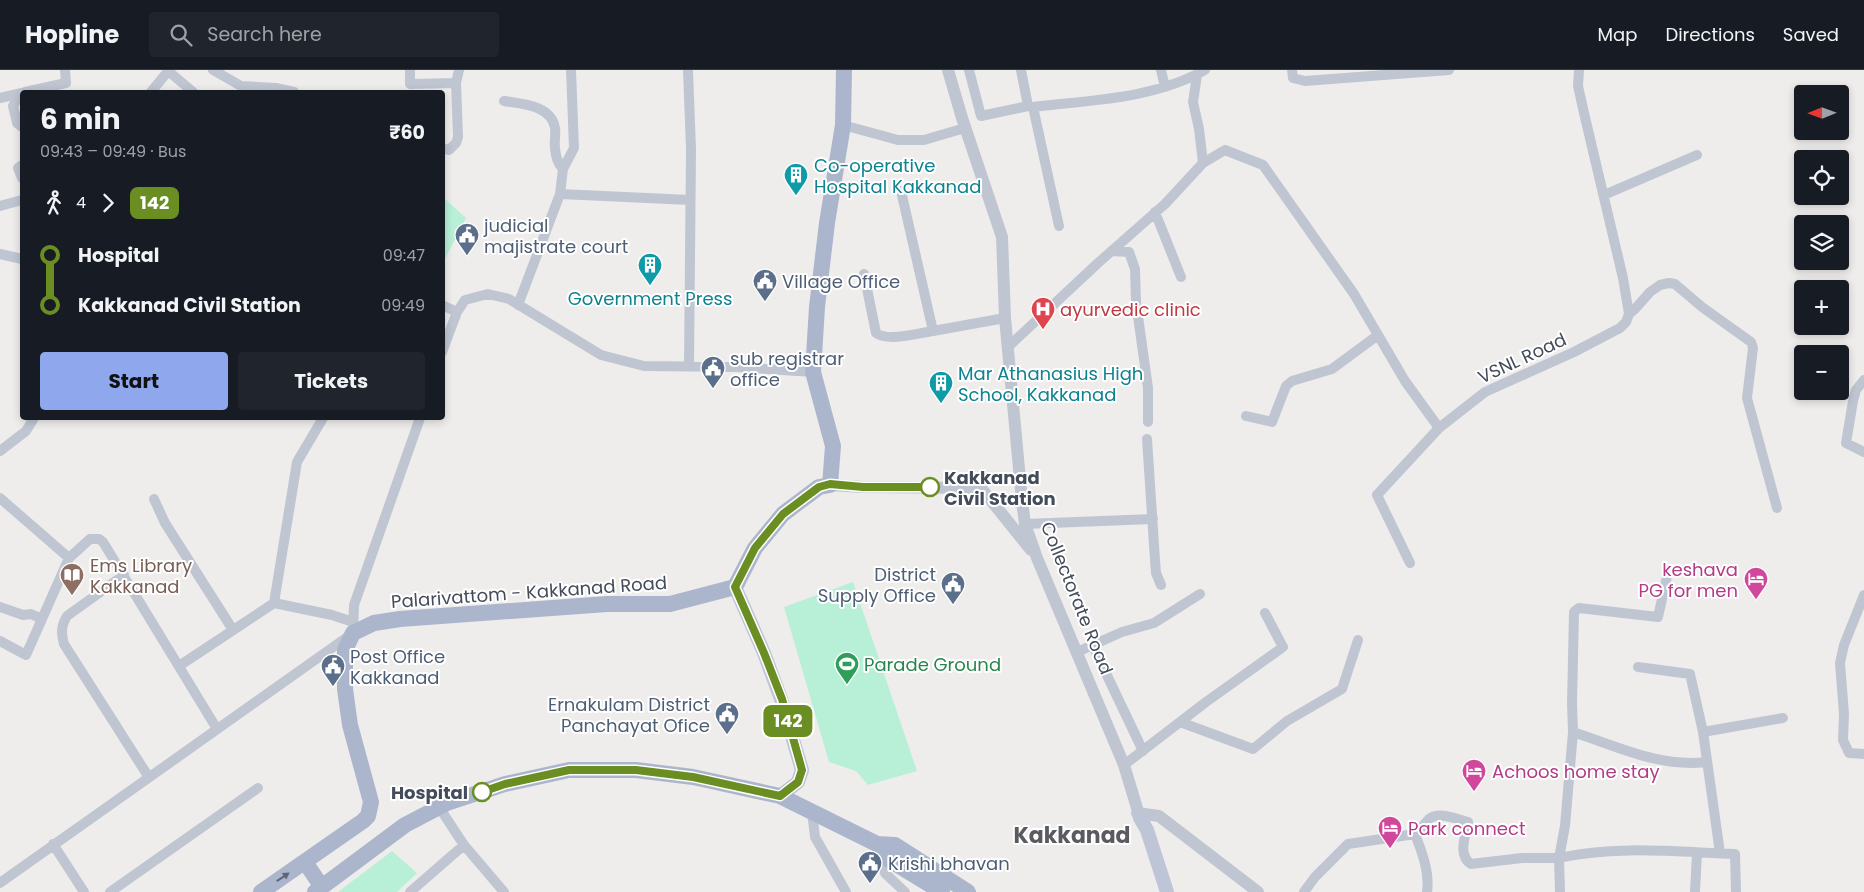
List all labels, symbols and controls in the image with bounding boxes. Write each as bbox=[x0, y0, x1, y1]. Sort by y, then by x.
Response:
search box bbox=[149, 12, 499, 57]
text: Hopline bbox=[25, 18, 119, 51]
icon: search bbox=[167, 21, 195, 49]
text: Search here bbox=[207, 21, 322, 48]
text: Map bbox=[1598, 22, 1637, 47]
text: Directions bbox=[1665, 22, 1755, 47]
text: Saved bbox=[1783, 22, 1839, 47]
north arrow bbox=[1794, 85, 1849, 140]
map controls bbox=[1794, 85, 1849, 400]
text: 6 min bbox=[40, 100, 121, 139]
text: ₹60 bbox=[389, 119, 425, 146]
text: 09:43 – 09:49 · Bus bbox=[40, 140, 186, 163]
button: locate bbox=[1794, 150, 1849, 205]
place label: Co-operative Hospital Kakkanad bbox=[814, 153, 981, 199]
building icon: Co-operative Hospital Kakkanad bbox=[783, 162, 809, 196]
icon: walk bbox=[40, 189, 68, 217]
icon: forward bbox=[94, 189, 122, 217]
text: 142 bbox=[140, 190, 169, 215]
text: 4 bbox=[76, 191, 86, 214]
place label: judicial majistrate court bbox=[483, 213, 628, 259]
button: layers bbox=[1794, 215, 1849, 270]
public building icon: judicial majistrate court bbox=[454, 222, 480, 256]
text: Hospital bbox=[78, 242, 159, 269]
text: 09:47 bbox=[383, 244, 425, 267]
building icon: Government Press bbox=[637, 252, 663, 286]
public building icon: Village Office bbox=[752, 268, 778, 302]
place label: Village Office bbox=[782, 269, 900, 294]
button: + bbox=[1794, 280, 1849, 335]
place label: Government Press bbox=[568, 286, 732, 311]
text: Kakkanad Civil Station bbox=[78, 292, 301, 319]
text: 09:49 bbox=[381, 294, 425, 317]
hospital icon: ayurvedic clinic bbox=[1030, 296, 1056, 330]
place label: ayurvedic clinic bbox=[1060, 297, 1201, 322]
street label: VSNL Road bbox=[1474, 327, 1570, 389]
button: − bbox=[1794, 345, 1849, 400]
place label: sub registrar office bbox=[730, 346, 844, 392]
button: Start bbox=[40, 352, 228, 410]
button: Tickets bbox=[238, 352, 425, 410]
public building icon: sub registrar office bbox=[700, 355, 726, 389]
place label: Mar Athanasius High School, Kakkanad bbox=[958, 361, 1143, 407]
building icon: Mar Athanasius High School, Kakkanad bbox=[928, 370, 954, 404]
place label: Kakkanad Civil Station bbox=[944, 465, 1056, 511]
marker: Kakkanad Civil Station bbox=[920, 477, 940, 497]
street label: Collectorate Road bbox=[1035, 518, 1119, 678]
place label: Ems Library Kakkanad bbox=[90, 553, 192, 599]
place label: keshava PG for men bbox=[1639, 557, 1738, 603]
library icon: Ems Library Kakkanad bbox=[59, 562, 85, 596]
place label: District Supply Office bbox=[818, 562, 936, 608]
hotel icon: keshava PG for men bbox=[1743, 566, 1769, 600]
street label: Palarivattom - Kakkanad Road bbox=[390, 570, 668, 614]
public building icon: District Supply Office bbox=[940, 571, 966, 605]
place label: Post Office Kakkanad bbox=[350, 644, 445, 690]
sports icon: Parade Ground bbox=[834, 651, 860, 685]
place label: Parade Ground bbox=[864, 652, 1001, 677]
public building icon: Post Office Kakkanad bbox=[320, 653, 346, 687]
place label: Ernakulam District Panchayat Ofice bbox=[548, 692, 710, 738]
public building icon: Ernakulam District Panchayat Ofice bbox=[714, 701, 740, 735]
line badge: 142 bbox=[759, 705, 817, 737]
text: 142 bbox=[773, 708, 803, 733]
hotel icon: Achoos home stay bbox=[1461, 758, 1487, 792]
place label: Achoos home stay bbox=[1492, 759, 1660, 784]
place label: Hospital bbox=[391, 780, 468, 805]
marker: Hospital bbox=[472, 782, 492, 802]
hotel icon: Park connect bbox=[1377, 815, 1403, 849]
place label: Park connect bbox=[1408, 816, 1526, 841]
district label: Kakkanad bbox=[1013, 820, 1131, 851]
public building icon: Krishi bhavan bbox=[857, 850, 883, 884]
place label: Krishi bhavan bbox=[888, 851, 1010, 876]
one-way arrow bbox=[276, 872, 290, 882]

